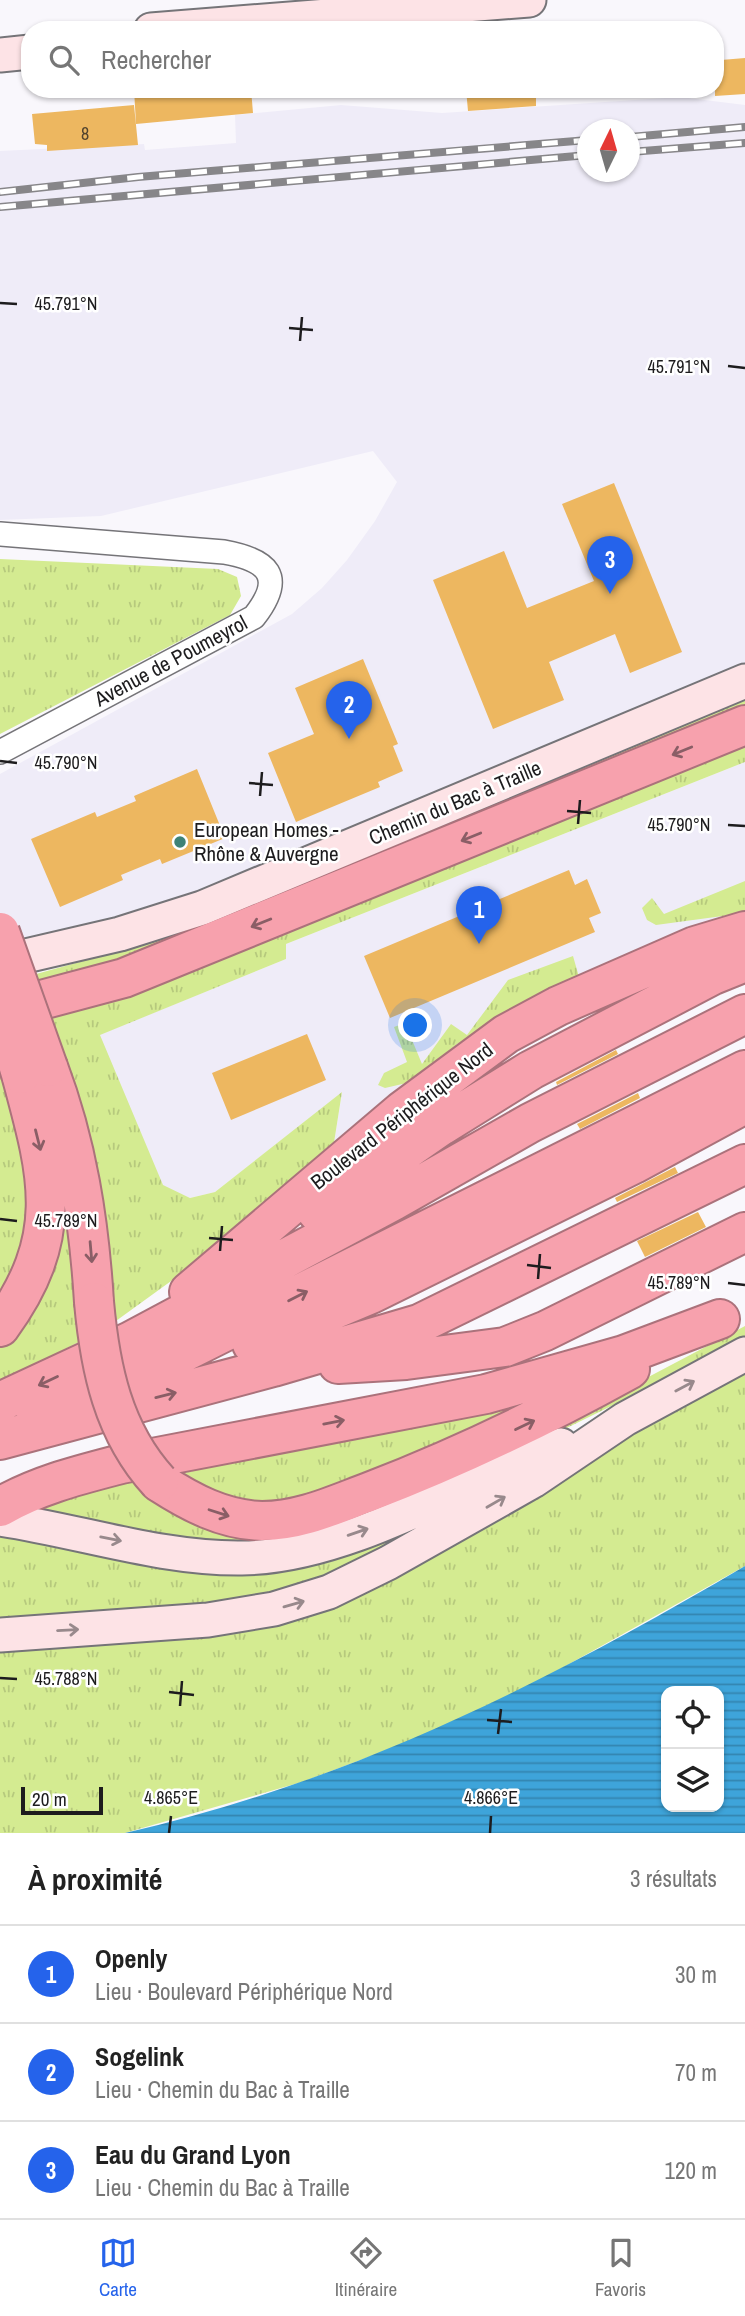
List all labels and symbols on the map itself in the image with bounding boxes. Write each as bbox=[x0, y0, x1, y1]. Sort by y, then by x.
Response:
north arrow bbox=[577, 119, 640, 182]
house number: 8 bbox=[81, 121, 89, 146]
text: 45.791°N bbox=[35, 291, 98, 316]
text: 45.791°N bbox=[648, 354, 711, 379]
pin: 3 bbox=[587, 536, 633, 594]
street label: Avenue de Poumeyrol bbox=[88, 608, 252, 714]
pin: 2 bbox=[326, 681, 372, 739]
one-way arrow bbox=[672, 745, 693, 758]
text: 45.790°N bbox=[35, 750, 98, 775]
street label: Chemin du Bac à Traille bbox=[364, 753, 546, 852]
text: 45.790°N bbox=[648, 812, 711, 837]
place label: European Homes - Rhône & Auvergne bbox=[194, 815, 339, 868]
one-way arrow bbox=[461, 831, 483, 844]
marker: European Homes - Rhône & Auvergne bbox=[172, 834, 188, 850]
pin: 1 bbox=[456, 886, 502, 944]
one-way arrow bbox=[251, 918, 272, 931]
your location bbox=[398, 1008, 432, 1042]
street label: Boulevard Périphérique Nord bbox=[305, 1035, 499, 1196]
one-way arrow bbox=[32, 1128, 45, 1151]
text: 45.789°N bbox=[35, 1208, 98, 1233]
one-way arrow bbox=[85, 1240, 98, 1263]
text: 45.789°N bbox=[648, 1270, 711, 1295]
one-way arrow bbox=[287, 1289, 308, 1303]
one-way arrow bbox=[38, 1374, 59, 1388]
one-way arrow bbox=[674, 1379, 695, 1392]
one-way arrow bbox=[154, 1388, 177, 1401]
one-way arrow bbox=[322, 1415, 345, 1428]
one-way arrow bbox=[514, 1418, 535, 1431]
one-way arrow bbox=[486, 1495, 506, 1509]
one-way arrow bbox=[208, 1507, 230, 1520]
one-way arrow bbox=[346, 1525, 368, 1537]
one-way arrow bbox=[99, 1533, 122, 1547]
one-way arrow bbox=[282, 1596, 304, 1609]
one-way arrow bbox=[56, 1623, 79, 1636]
text: 45.788°N bbox=[35, 1666, 98, 1691]
scale bar bbox=[21, 1784, 103, 1816]
text: 4.865°E bbox=[144, 1785, 198, 1810]
text: 4.866°E bbox=[464, 1785, 518, 1810]

